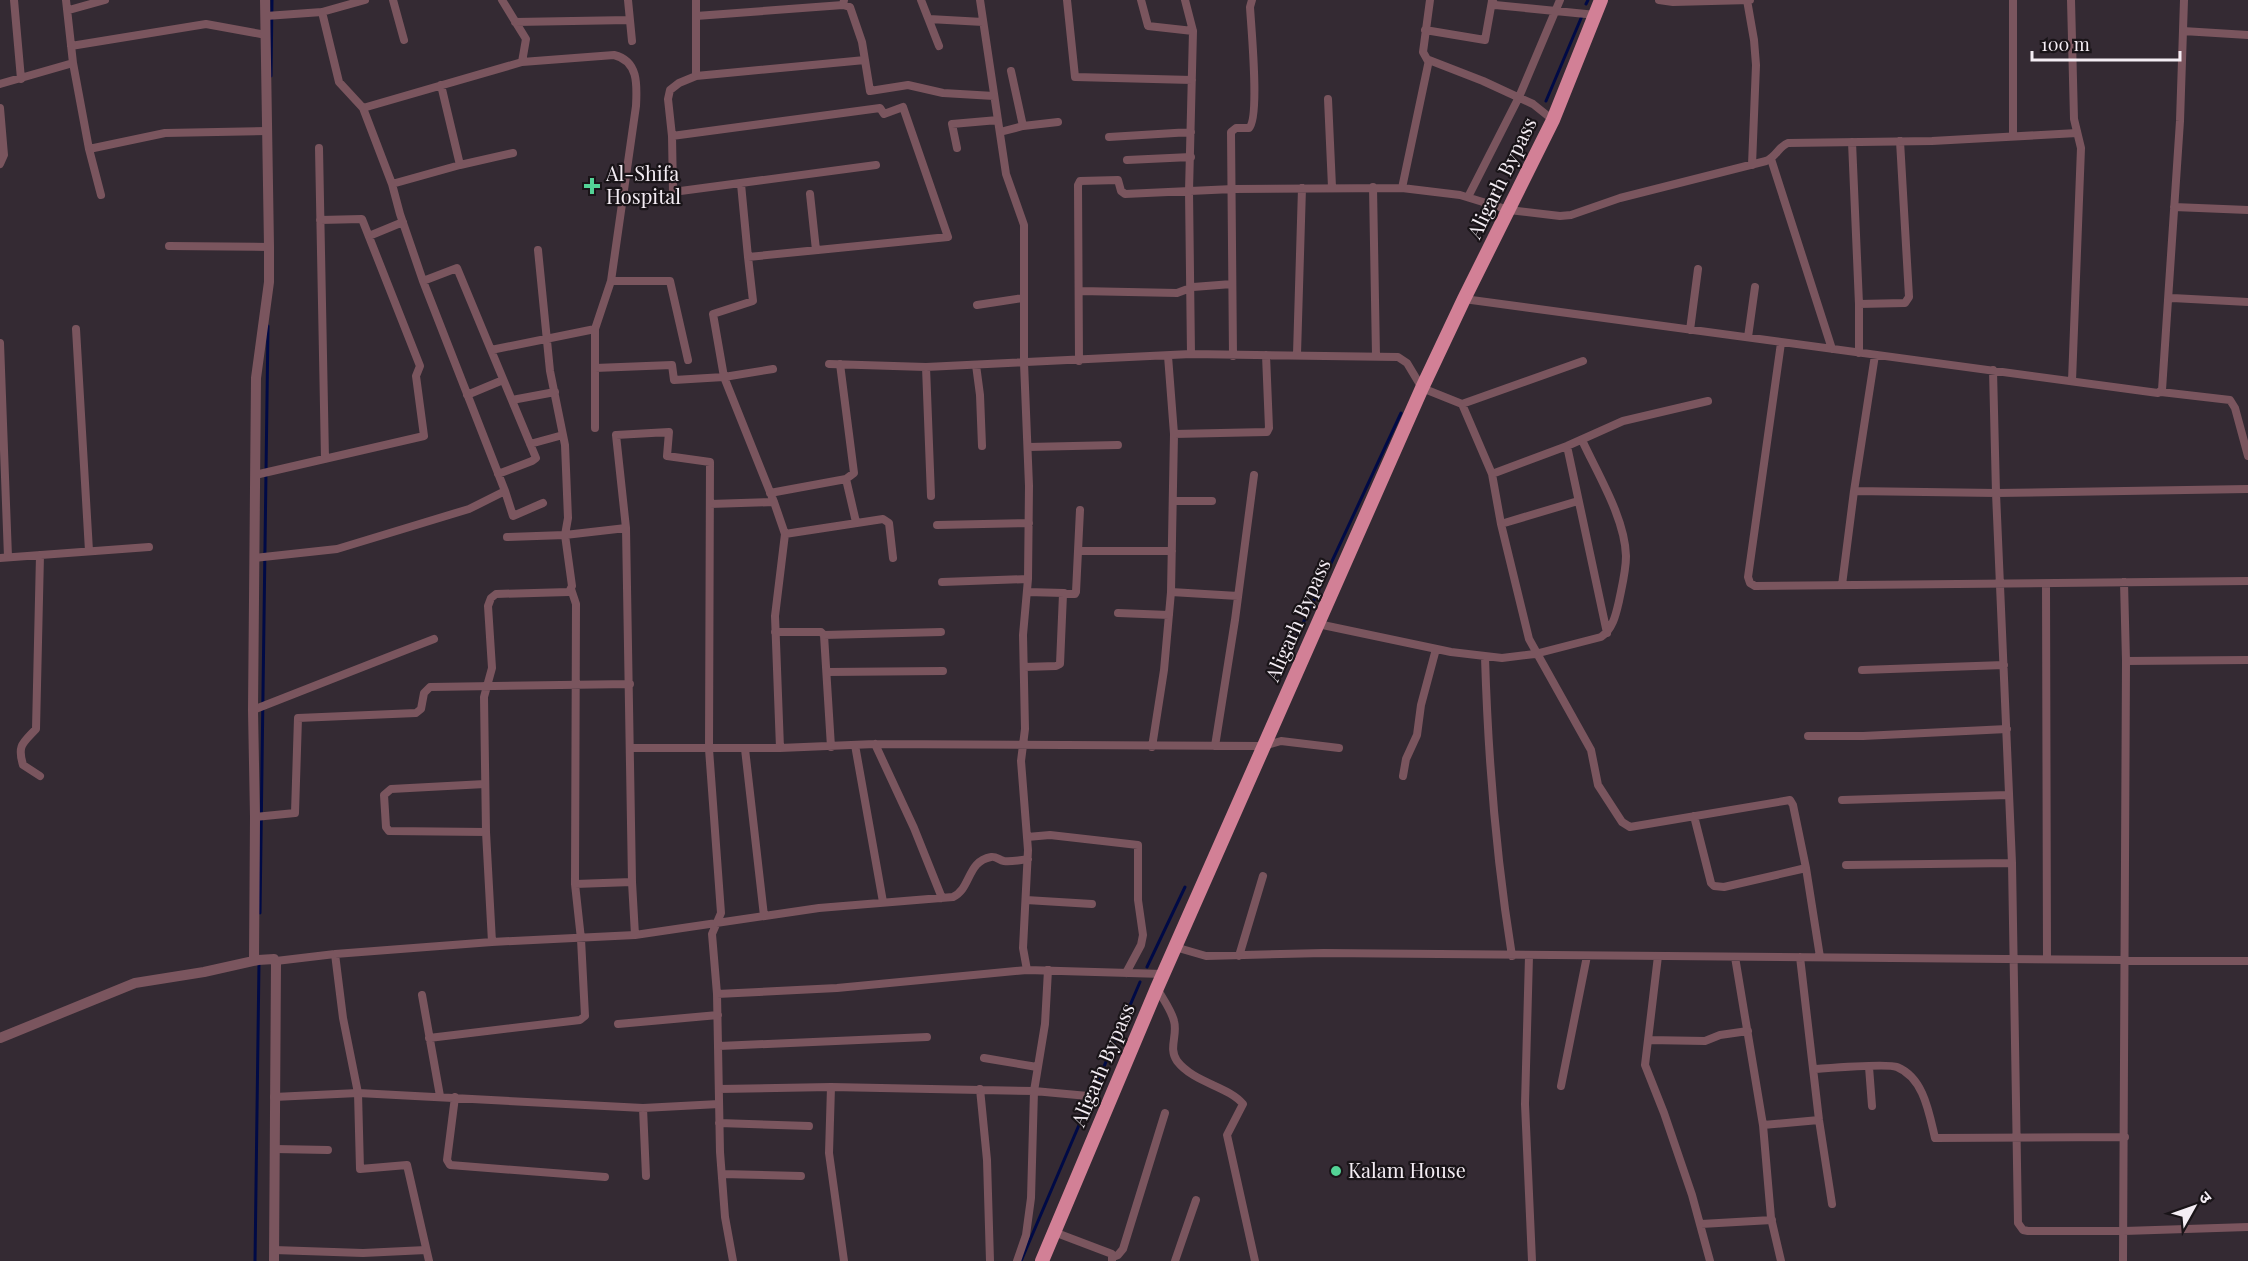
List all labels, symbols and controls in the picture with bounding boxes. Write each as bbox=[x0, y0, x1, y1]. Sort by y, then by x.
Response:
scale bar bbox=[2032, 24, 2180, 62]
text: 100 m bbox=[2041, 32, 2090, 56]
street label: Aligarh Bypass bbox=[1459, 112, 1542, 243]
place label: Al-Shifa Hospital bbox=[605, 159, 681, 209]
marker: Al-Shifa Hospital bbox=[583, 177, 601, 195]
street label: Aligarh Bypass bbox=[1257, 554, 1336, 686]
street label: Aligarh Bypass bbox=[1063, 999, 1140, 1131]
place label: Kalam House bbox=[1348, 1156, 1466, 1183]
marker: Kalam House bbox=[1329, 1164, 1343, 1178]
north arrow bbox=[2164, 1177, 2224, 1237]
text: उ bbox=[2195, 1187, 2217, 1208]

